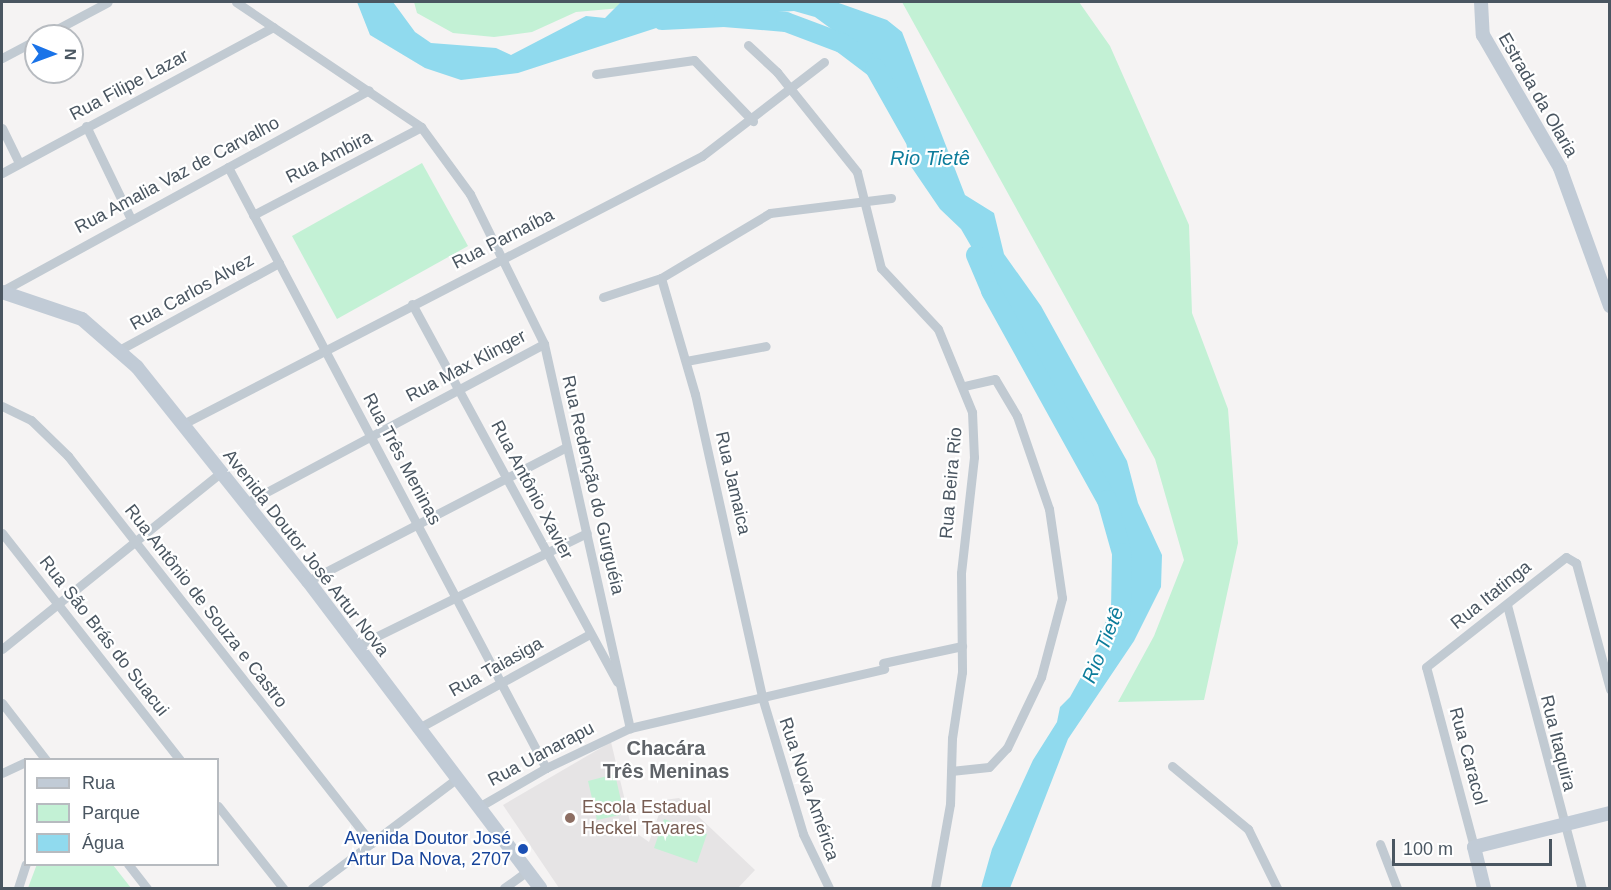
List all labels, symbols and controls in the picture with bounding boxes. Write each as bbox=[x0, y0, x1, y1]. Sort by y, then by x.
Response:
north arrow bbox=[24, 24, 84, 84]
street label: Estrada da Olaria bbox=[1494, 29, 1582, 161]
street label: Rua Filipe Lazar bbox=[66, 45, 192, 125]
text: N bbox=[62, 48, 79, 60]
street label: Rua Amalia Vaz de Carvalho bbox=[70, 112, 284, 238]
street label: Rua Ambira bbox=[282, 126, 376, 188]
water label: Rio Tietê bbox=[890, 146, 970, 170]
street label: Rua Parnaíba bbox=[449, 204, 557, 274]
street label: Rua Carlos Alvez bbox=[126, 249, 258, 335]
street label: Rua Max Klinger bbox=[402, 325, 530, 407]
street label: Rua Redenção do Gurguéia bbox=[557, 373, 629, 597]
street label: Rua Três Meninas bbox=[358, 389, 446, 529]
street label: Rua Antônio Xavier bbox=[486, 416, 578, 564]
street label: Rua Beira Rio bbox=[935, 426, 967, 540]
street label: Rua Jamaica bbox=[711, 429, 755, 537]
street label: Avenida Doutor José Artur Nova bbox=[218, 445, 394, 661]
street label: Rua Antônio de Souza e Castro bbox=[120, 500, 292, 712]
street label: Rua São Brás do Suacui bbox=[35, 552, 173, 720]
street label: Rua Itatinga bbox=[1446, 556, 1536, 634]
water label: Rio Tietê bbox=[1077, 603, 1129, 687]
street label: Rua Taiasiga bbox=[445, 632, 547, 702]
street label: Rua Itaquira bbox=[1536, 693, 1580, 793]
street label: Rua Caracol bbox=[1445, 705, 1491, 807]
street label: Rua Nova América bbox=[774, 714, 844, 864]
street label: Rua Uanarapu bbox=[484, 717, 598, 791]
district label: Chacára Três Meninas bbox=[603, 736, 729, 783]
legend bbox=[24, 758, 219, 866]
text: Rua bbox=[82, 773, 115, 793]
place label: Escola Estadual Heckel Tavares bbox=[582, 797, 711, 840]
text: Parque bbox=[82, 803, 140, 823]
marker: Escola Estadual Heckel Tavares bbox=[563, 811, 577, 825]
scale bar bbox=[1395, 827, 1556, 865]
place label: Avenida Doutor José Artur Da Nova, 2707 bbox=[344, 828, 511, 870]
text: Água bbox=[82, 833, 124, 853]
text: 100 m bbox=[1403, 839, 1453, 859]
marker: Avenida Doutor José Artur Da Nova, 2707 bbox=[516, 842, 530, 856]

